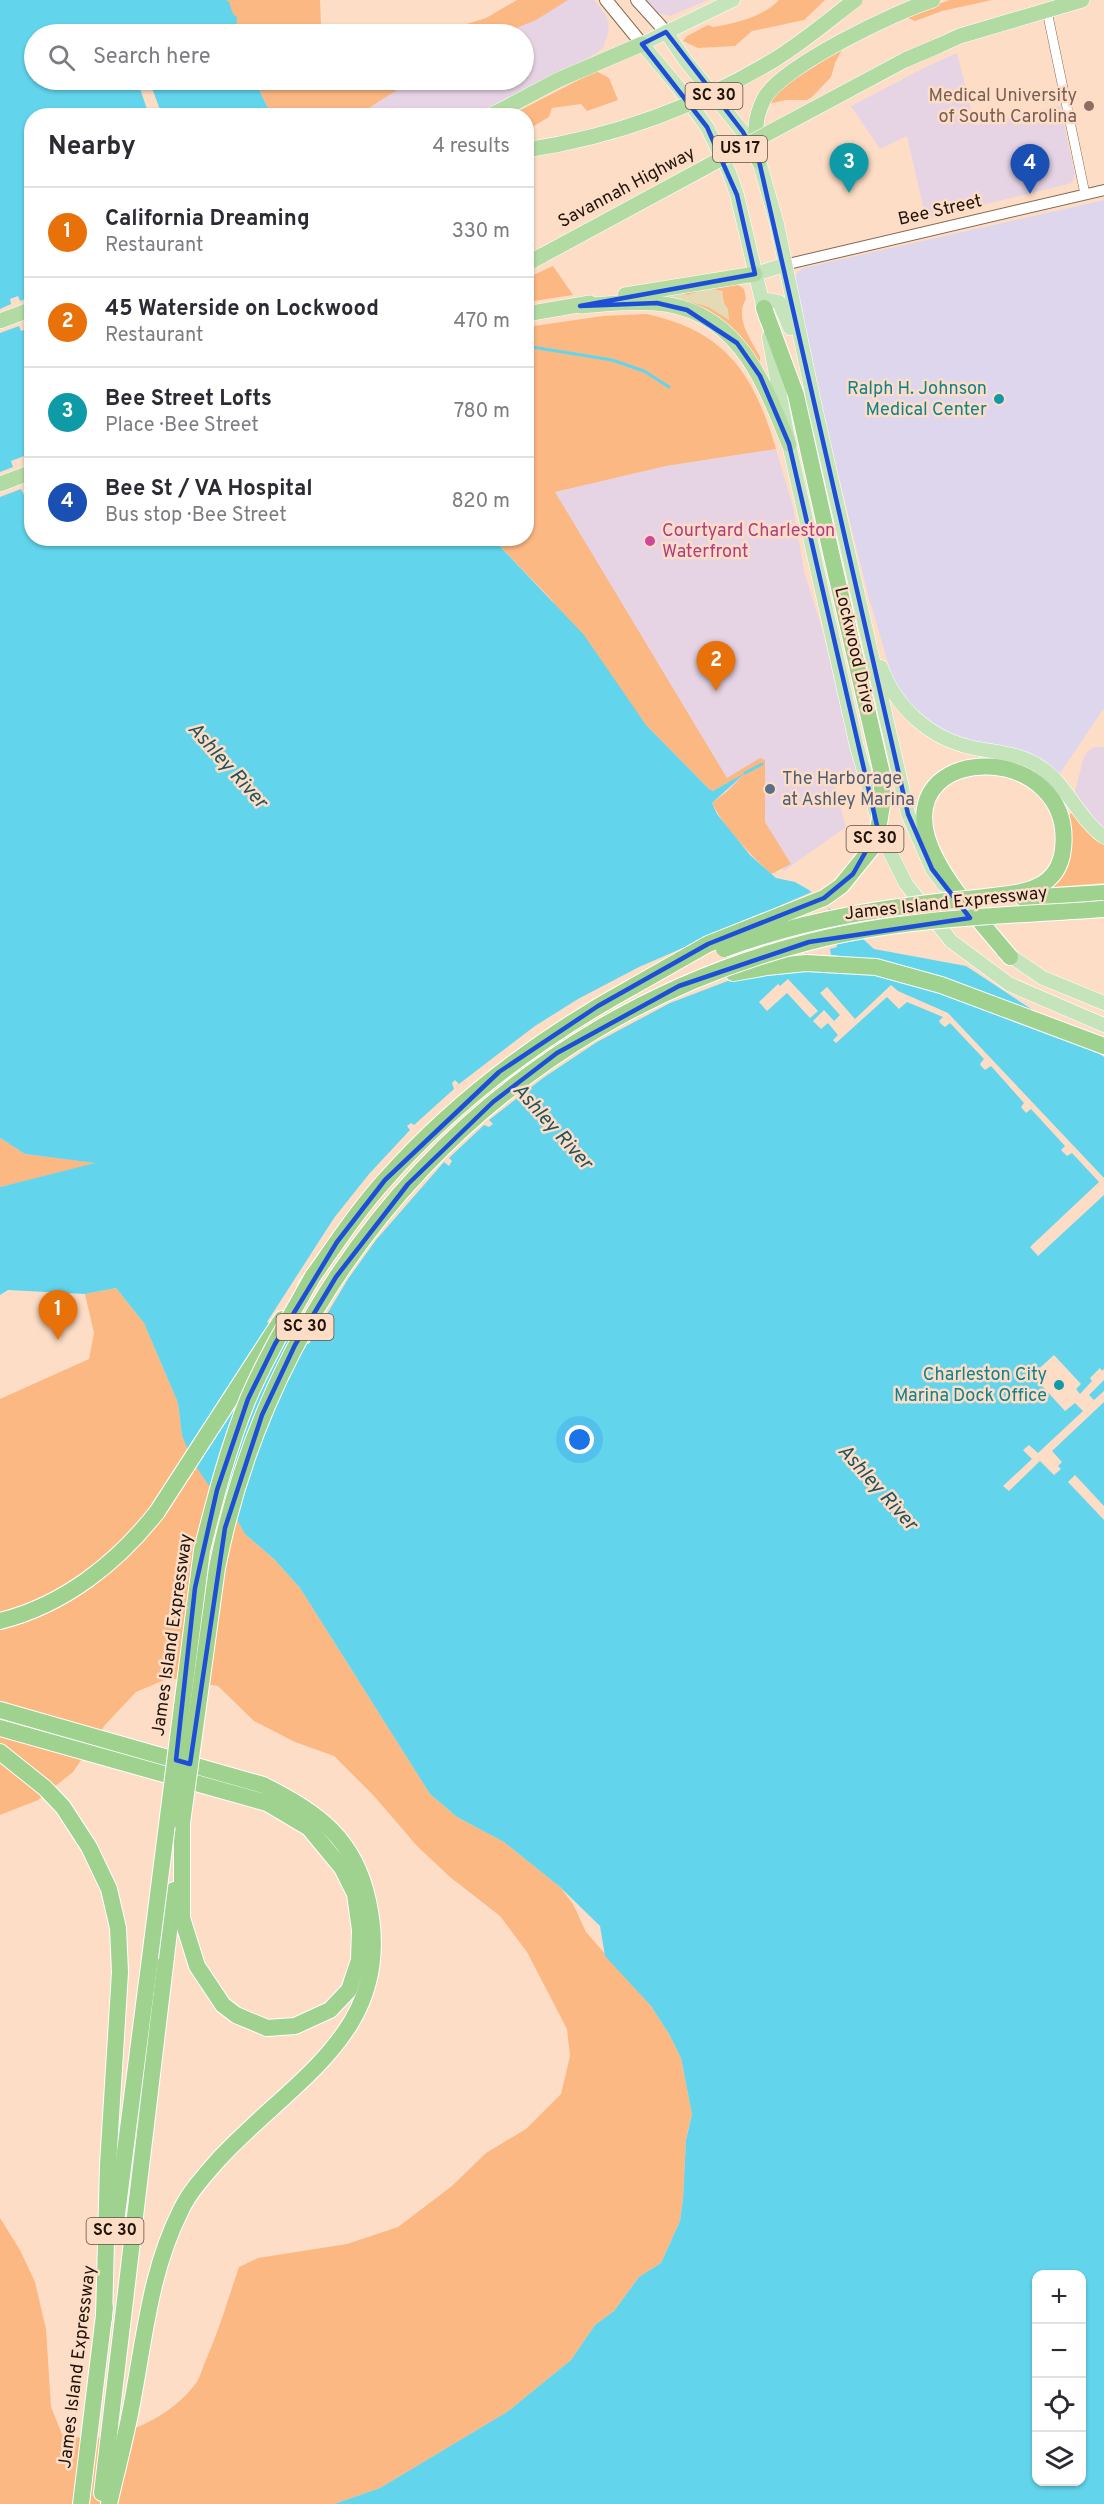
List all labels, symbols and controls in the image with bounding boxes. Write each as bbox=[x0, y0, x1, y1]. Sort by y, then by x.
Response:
search box bbox=[24, 24, 534, 90]
icon: search bbox=[45, 41, 78, 74]
text: Search here bbox=[93, 44, 211, 71]
road number: SC 30 bbox=[686, 83, 742, 109]
place label: Medical University of South Carolina bbox=[929, 85, 1077, 129]
marker: Medical University of South Carolina bbox=[1082, 99, 1096, 113]
text: Nearby bbox=[48, 131, 136, 164]
text: 4 results bbox=[433, 134, 510, 160]
road number: US 17 bbox=[713, 136, 767, 162]
street label: Savannah Highway bbox=[554, 142, 700, 234]
pin: 3 bbox=[830, 144, 868, 193]
pin: 4 bbox=[1010, 144, 1050, 194]
street label: Bee Street bbox=[896, 190, 984, 232]
text: California Dreaming bbox=[105, 206, 310, 233]
text: 1 bbox=[64, 219, 72, 245]
text: 330 m bbox=[452, 219, 510, 245]
text: Restaurant bbox=[105, 233, 204, 259]
text: 45 Waterside on Lockwood bbox=[105, 296, 379, 323]
text: 2 bbox=[61, 309, 74, 335]
text: 470 m bbox=[453, 309, 510, 335]
text: Restaurant bbox=[105, 323, 204, 349]
place label: Ralph H. Johnson Medical Center bbox=[847, 378, 987, 422]
text: Bee Street Lofts bbox=[105, 386, 272, 413]
marker: Ralph H. Johnson Medical Center bbox=[992, 392, 1006, 406]
text: 3 bbox=[62, 399, 74, 425]
text: 780 m bbox=[454, 399, 510, 425]
text: Place · Bee Street bbox=[105, 413, 259, 439]
text: Bee St / VA Hospital bbox=[105, 476, 313, 503]
text: 4 bbox=[61, 489, 74, 515]
text: 820 m bbox=[451, 489, 510, 515]
text: Bus stop · Bee Street bbox=[105, 503, 287, 529]
place label: Courtyard Charleston Waterfront bbox=[662, 520, 835, 564]
marker: Courtyard Charleston Waterfront bbox=[643, 534, 657, 548]
street label: Lockwood Drive bbox=[828, 585, 880, 715]
pin: 2 bbox=[696, 642, 736, 691]
water label: Ashley River bbox=[181, 717, 274, 816]
place label: The Harborage at Ashley Marina bbox=[782, 768, 915, 812]
marker: The Harborage at Ashley Marina bbox=[763, 782, 777, 796]
road number: SC 30 bbox=[846, 826, 904, 852]
street label: James Island Expressway bbox=[843, 882, 1049, 926]
water label: Ashley River bbox=[506, 1078, 599, 1177]
pin: 1 bbox=[38, 1290, 78, 1340]
road number: SC 30 bbox=[276, 1314, 334, 1340]
place label: Charleston City Marina Dock Office bbox=[894, 1364, 1047, 1408]
marker: Charleston City Marina Dock Office bbox=[1052, 1378, 1066, 1392]
your location bbox=[565, 1425, 594, 1454]
water label: Ashley River bbox=[831, 1439, 924, 1538]
street label: James Island Expressway bbox=[147, 1532, 199, 1738]
road number: SC 30 bbox=[86, 2218, 144, 2244]
street label: James Island Expressway bbox=[54, 2264, 102, 2470]
map controls bbox=[1032, 2270, 1086, 2486]
button: + bbox=[1032, 2270, 1086, 2324]
button: − bbox=[1032, 2324, 1086, 2378]
button: locate bbox=[1032, 2378, 1086, 2432]
button: layers bbox=[1032, 2432, 1086, 2486]

